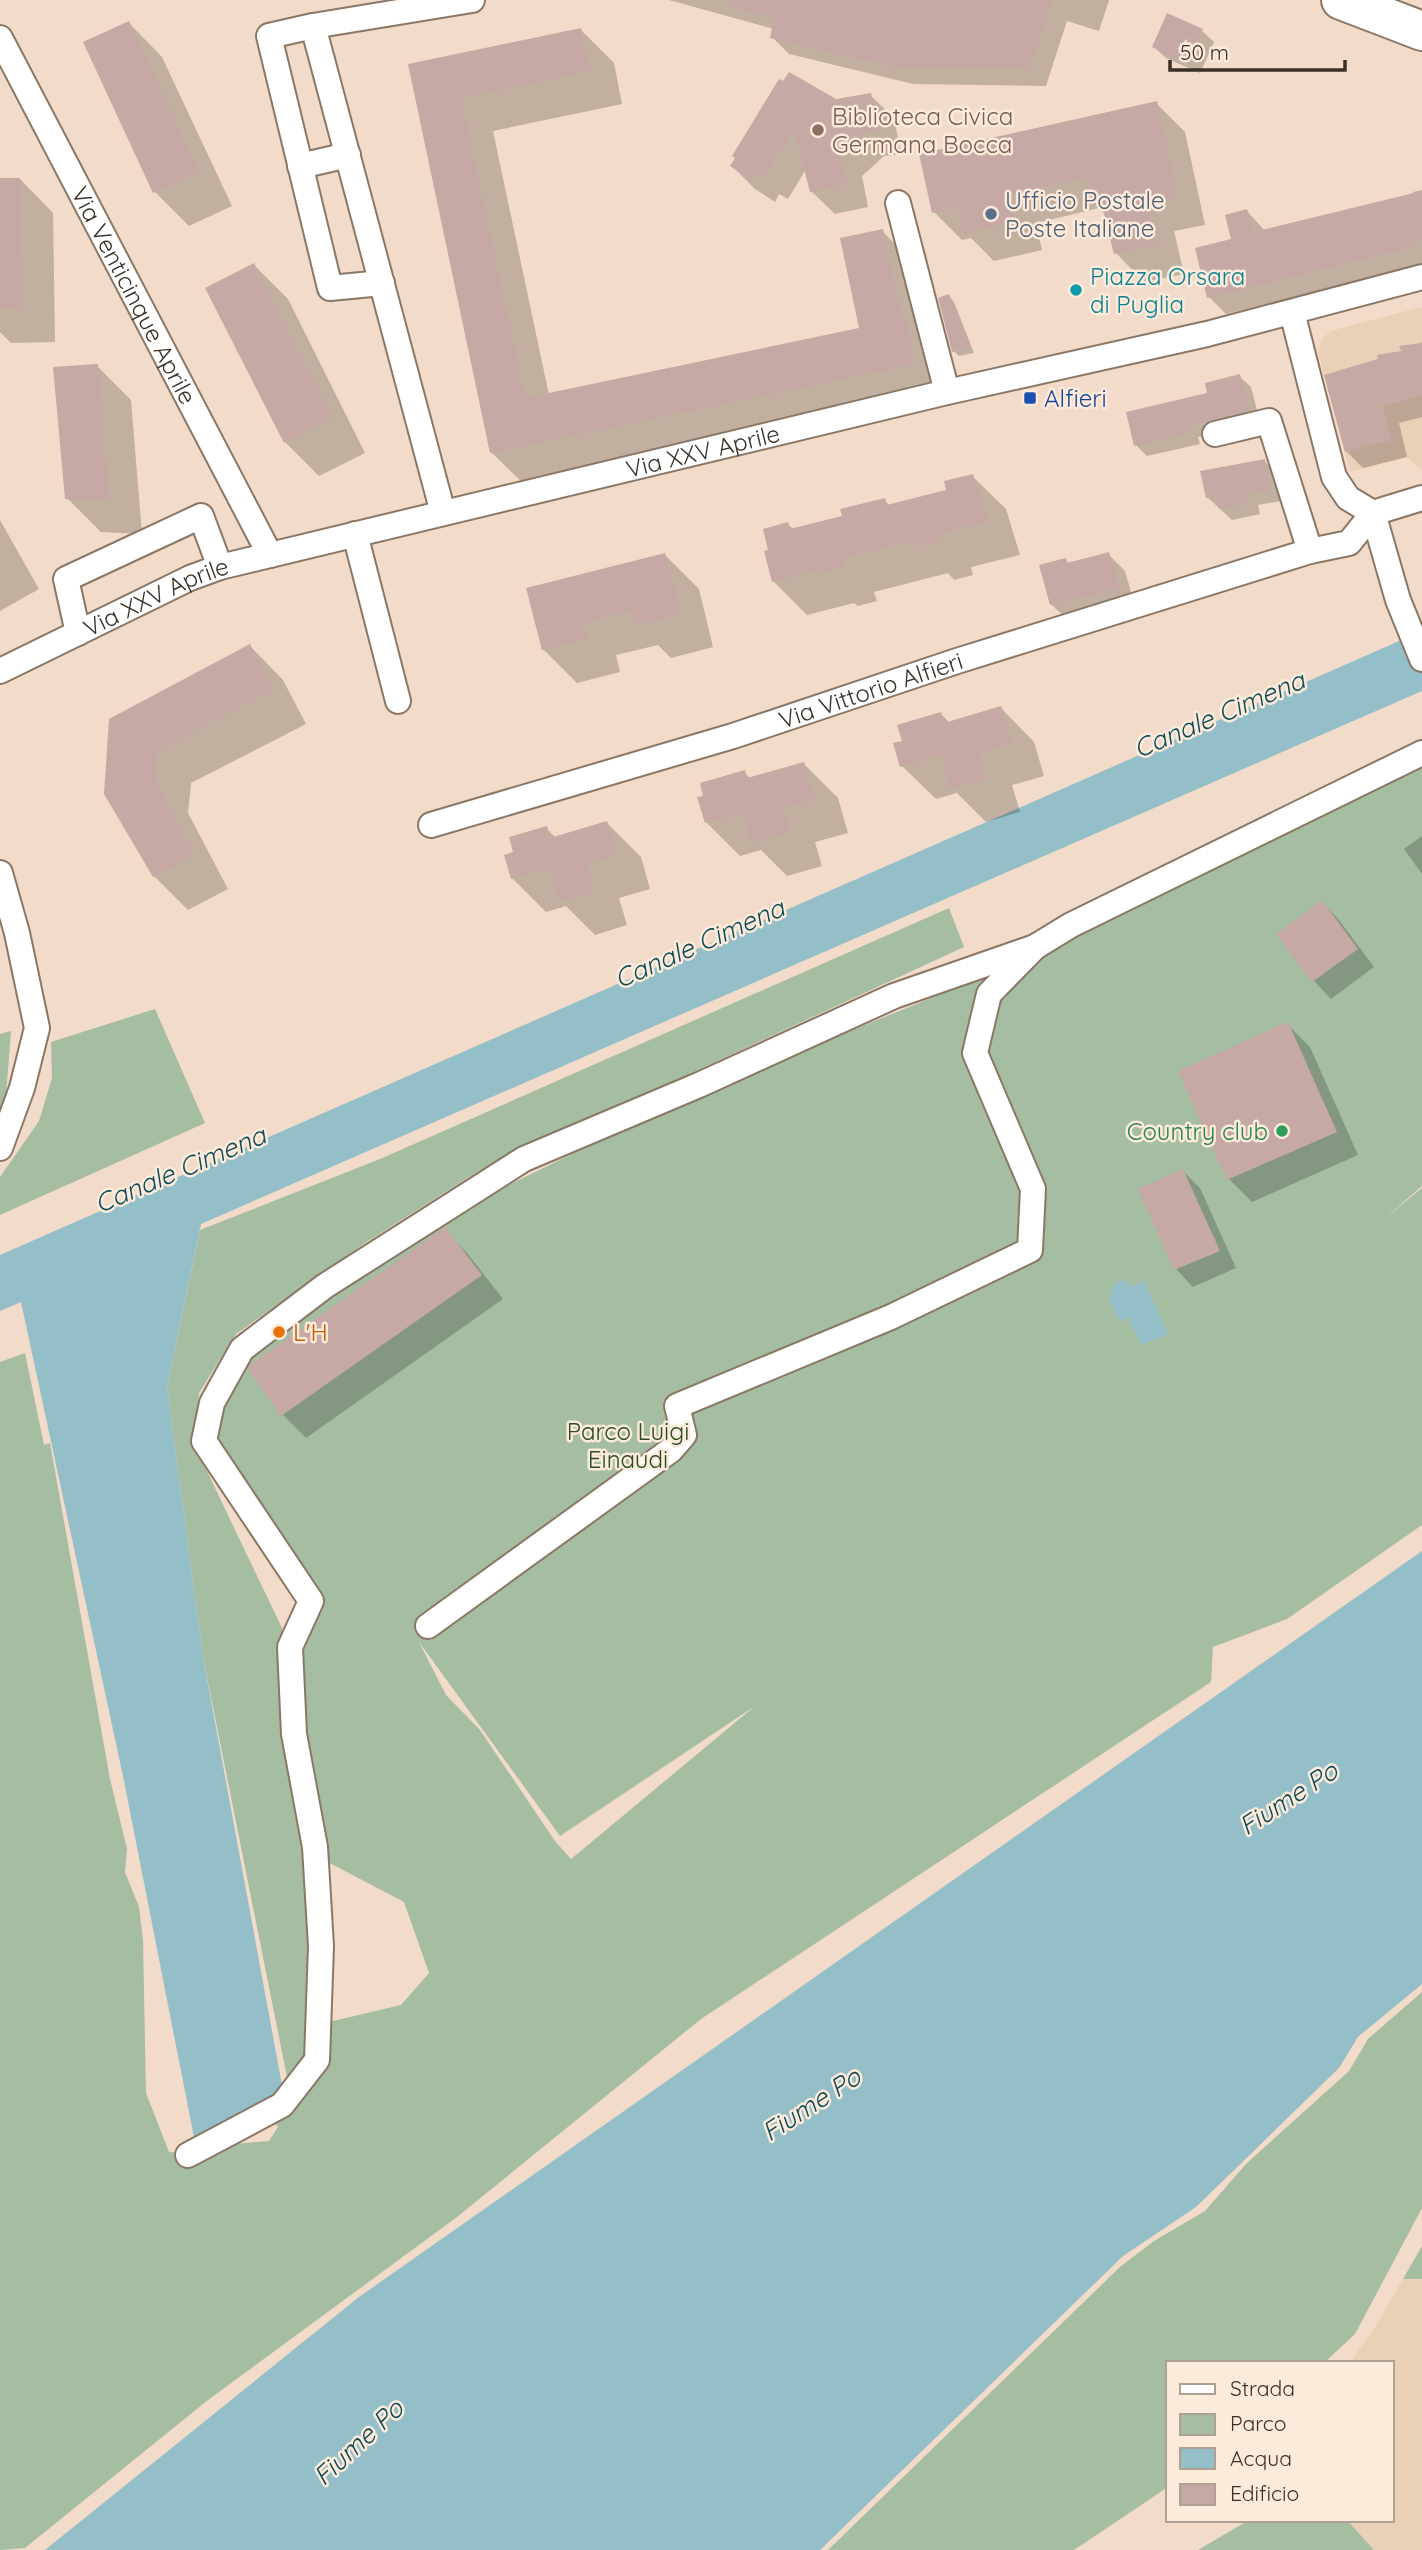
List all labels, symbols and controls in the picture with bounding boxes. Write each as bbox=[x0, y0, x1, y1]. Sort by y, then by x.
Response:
scale bar bbox=[1170, 28, 1345, 72]
text: 50 m bbox=[1180, 39, 1229, 65]
place label: Biblioteca Civica Germana Bocca bbox=[832, 101, 1013, 159]
marker: Biblioteca Civica Germana Bocca bbox=[810, 122, 826, 138]
street label: Via Venticinque Aprile bbox=[65, 181, 203, 409]
place label: Ufficio Postale Poste Italiane bbox=[1005, 185, 1164, 243]
marker: Ufficio Postale Poste Italiane bbox=[983, 206, 999, 222]
place label: Piazza Orsara di Puglia bbox=[1090, 261, 1245, 319]
marker: Piazza Orsara di Puglia bbox=[1068, 282, 1084, 298]
place label: Alfieri bbox=[1044, 383, 1107, 413]
marker: Alfieri bbox=[1022, 390, 1038, 406]
street label: Via XXV Aprile bbox=[623, 418, 783, 484]
street label: Via XXV Aprile bbox=[78, 551, 231, 643]
street label: Via Vittorio Alfieri bbox=[775, 645, 966, 735]
water label: Canale Cimena bbox=[1128, 663, 1311, 765]
water label: Canale Cimena bbox=[609, 890, 790, 995]
place label: Country club bbox=[1127, 1116, 1268, 1146]
water label: Canale Cimena bbox=[89, 1118, 272, 1220]
marker: Country club bbox=[1274, 1123, 1290, 1139]
place label: L'H bbox=[293, 1317, 328, 1347]
marker: L'H bbox=[271, 1324, 287, 1340]
park label: Parco Luigi Einaudi bbox=[567, 1416, 689, 1474]
water label: Fiume Po bbox=[1232, 1753, 1345, 1842]
water label: Fiume Po bbox=[755, 2059, 868, 2148]
legend bbox=[1166, 2361, 1394, 2522]
text: Strada bbox=[1230, 2375, 1295, 2401]
water label: Fiume Po bbox=[306, 2391, 411, 2492]
text: Parco bbox=[1230, 2410, 1286, 2436]
text: Acqua bbox=[1230, 2445, 1292, 2471]
text: Edificio bbox=[1230, 2480, 1299, 2506]

